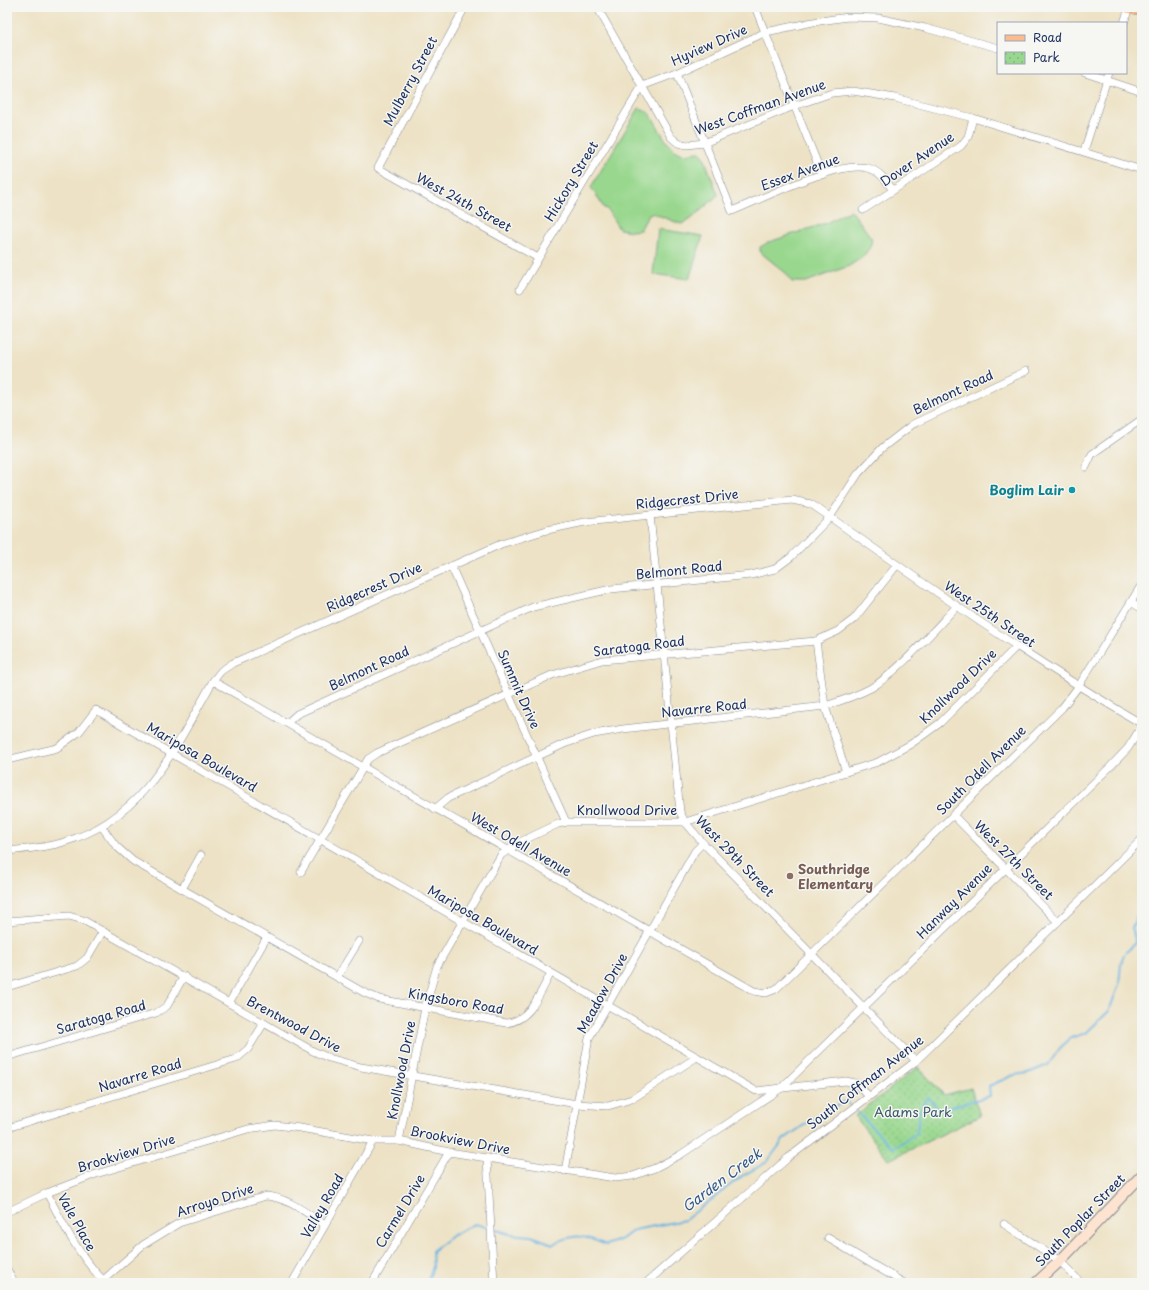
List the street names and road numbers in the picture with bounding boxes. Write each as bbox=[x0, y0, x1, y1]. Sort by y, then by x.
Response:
street label: Hyview Drive bbox=[668, 19, 750, 70]
street label: Mulberry Street bbox=[378, 33, 441, 129]
street label: West Coffman Avenue bbox=[692, 74, 828, 139]
street label: Dover Avenue bbox=[876, 127, 957, 190]
street label: Hickory Street bbox=[539, 137, 602, 225]
street label: Essex Avenue bbox=[758, 149, 842, 195]
street label: West 24th Street bbox=[413, 167, 515, 236]
street label: Belmont Road bbox=[909, 365, 996, 419]
street label: Ridgecrest Drive bbox=[635, 484, 739, 513]
street label: Belmont Road bbox=[635, 556, 723, 583]
street label: Ridgecrest Drive bbox=[323, 557, 425, 616]
street label: West 25th Street bbox=[941, 576, 1040, 651]
street label: Saratoga Road bbox=[592, 630, 686, 661]
street label: Belmont Road bbox=[325, 641, 412, 695]
street label: Knollwood Drive bbox=[915, 644, 1000, 727]
street label: Summit Drive bbox=[493, 646, 545, 732]
street label: Navarre Road bbox=[660, 694, 748, 721]
street label: Mariposa Boulevard bbox=[143, 717, 261, 796]
street label: South Odell Avenue bbox=[932, 721, 1030, 819]
street label: Knollwood Drive bbox=[577, 800, 677, 819]
street label: West Odell Avenue bbox=[467, 807, 575, 880]
street label: West 29th Street bbox=[692, 811, 779, 901]
street label: West 27th Street bbox=[970, 816, 1058, 904]
street label: Hanway Avenue bbox=[912, 859, 996, 943]
street label: Mariposa Boulevard bbox=[424, 880, 542, 959]
street label: Meadow Drive bbox=[572, 949, 631, 1036]
street label: Kingsboro Road bbox=[407, 983, 505, 1018]
street label: Brentwood Drive bbox=[244, 991, 345, 1056]
street label: Saratoga Road bbox=[54, 995, 148, 1038]
street label: Knollwood Drive bbox=[382, 1019, 419, 1121]
street label: South Coffman Avenue bbox=[802, 1030, 927, 1133]
street label: Navarre Road bbox=[96, 1053, 184, 1096]
street label: Brookview Drive bbox=[408, 1120, 512, 1159]
street label: Brookview Drive bbox=[74, 1129, 177, 1176]
street label: South Poplar Street bbox=[1030, 1169, 1129, 1270]
street label: Valley Road bbox=[295, 1170, 348, 1242]
street label: Carmel Drive bbox=[370, 1170, 429, 1251]
street label: Arroyo Drive bbox=[174, 1178, 256, 1221]
street label: Vale Place bbox=[54, 1189, 101, 1254]

